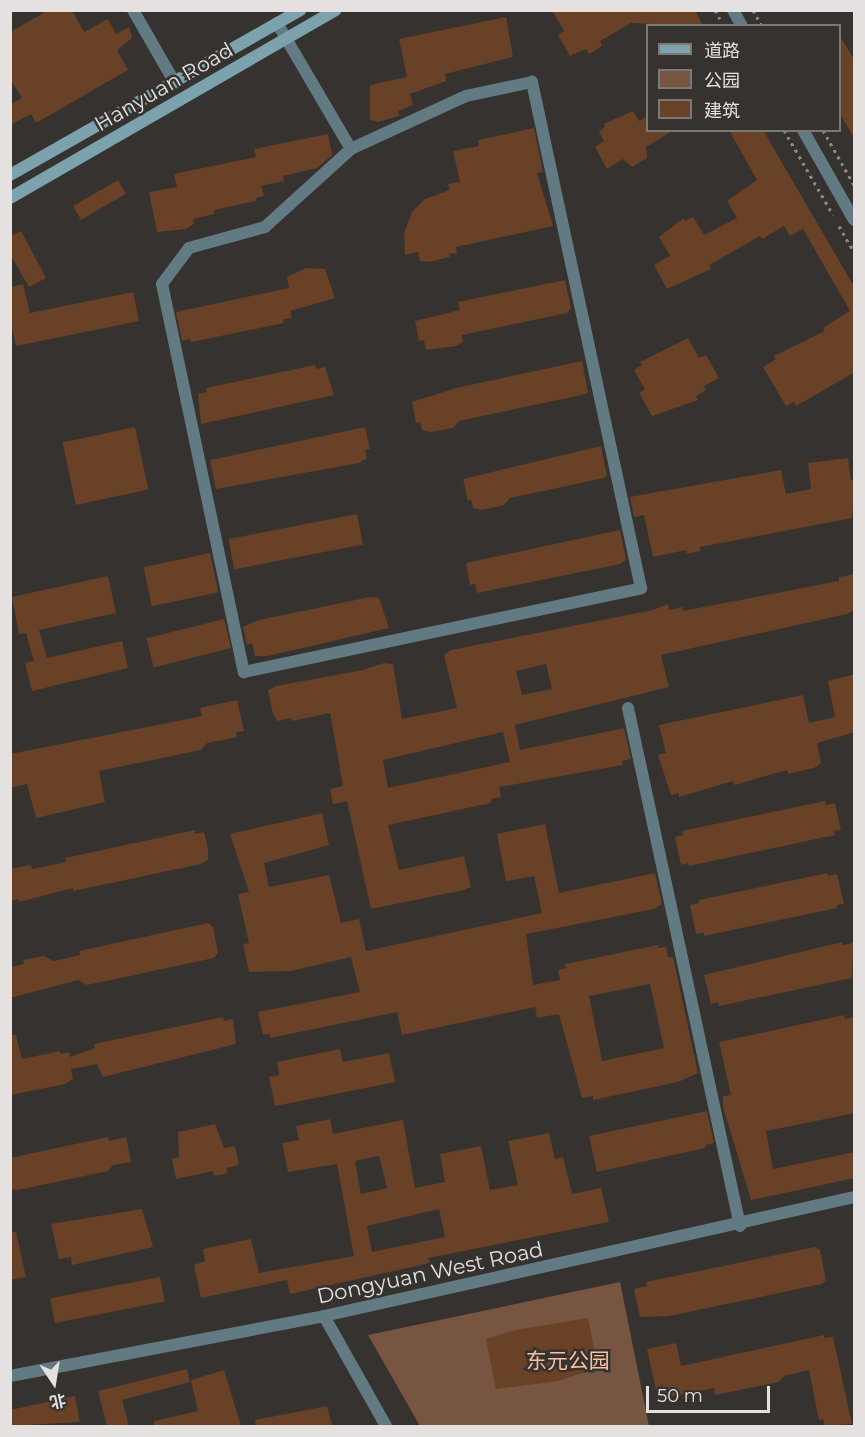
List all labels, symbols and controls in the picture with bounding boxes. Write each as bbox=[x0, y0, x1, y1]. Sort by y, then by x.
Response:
legend bbox=[646, 24, 841, 132]
street label: Hanyuan Road bbox=[90, 37, 238, 137]
text: 道路 bbox=[704, 40, 740, 62]
text: 公园 bbox=[704, 70, 740, 92]
text: 建筑 bbox=[704, 100, 740, 122]
street label: Dongyuan West Road bbox=[315, 1237, 545, 1309]
park label: 东元公园 bbox=[526, 1348, 610, 1374]
north arrow bbox=[24, 1353, 84, 1413]
scale bar bbox=[649, 1374, 774, 1412]
text: 50 m bbox=[657, 1385, 703, 1407]
text: 北 bbox=[48, 1390, 68, 1412]

